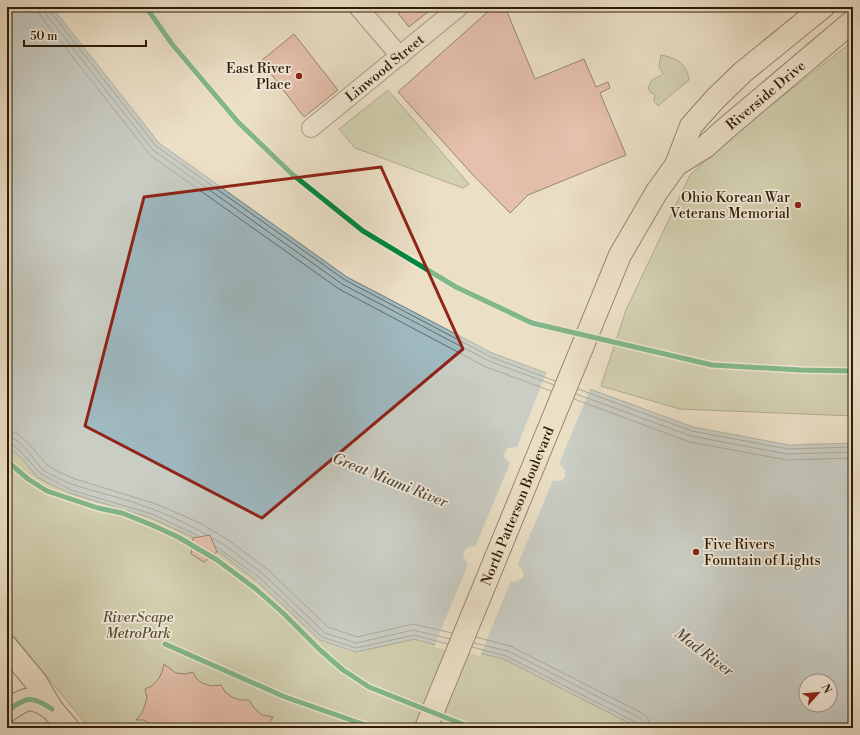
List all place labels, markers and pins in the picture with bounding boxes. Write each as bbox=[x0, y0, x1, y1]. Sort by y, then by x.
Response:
place label: East River Place bbox=[226, 60, 291, 94]
marker: East River Place bbox=[294, 71, 304, 81]
place label: Ohio Korean War Veterans Memorial bbox=[669, 189, 790, 223]
marker: Ohio Korean War Veterans Memorial bbox=[793, 200, 803, 210]
place label: Five Rivers Fountain of Lights bbox=[704, 536, 821, 570]
marker: Five Rivers Fountain of Lights bbox=[691, 547, 701, 557]

